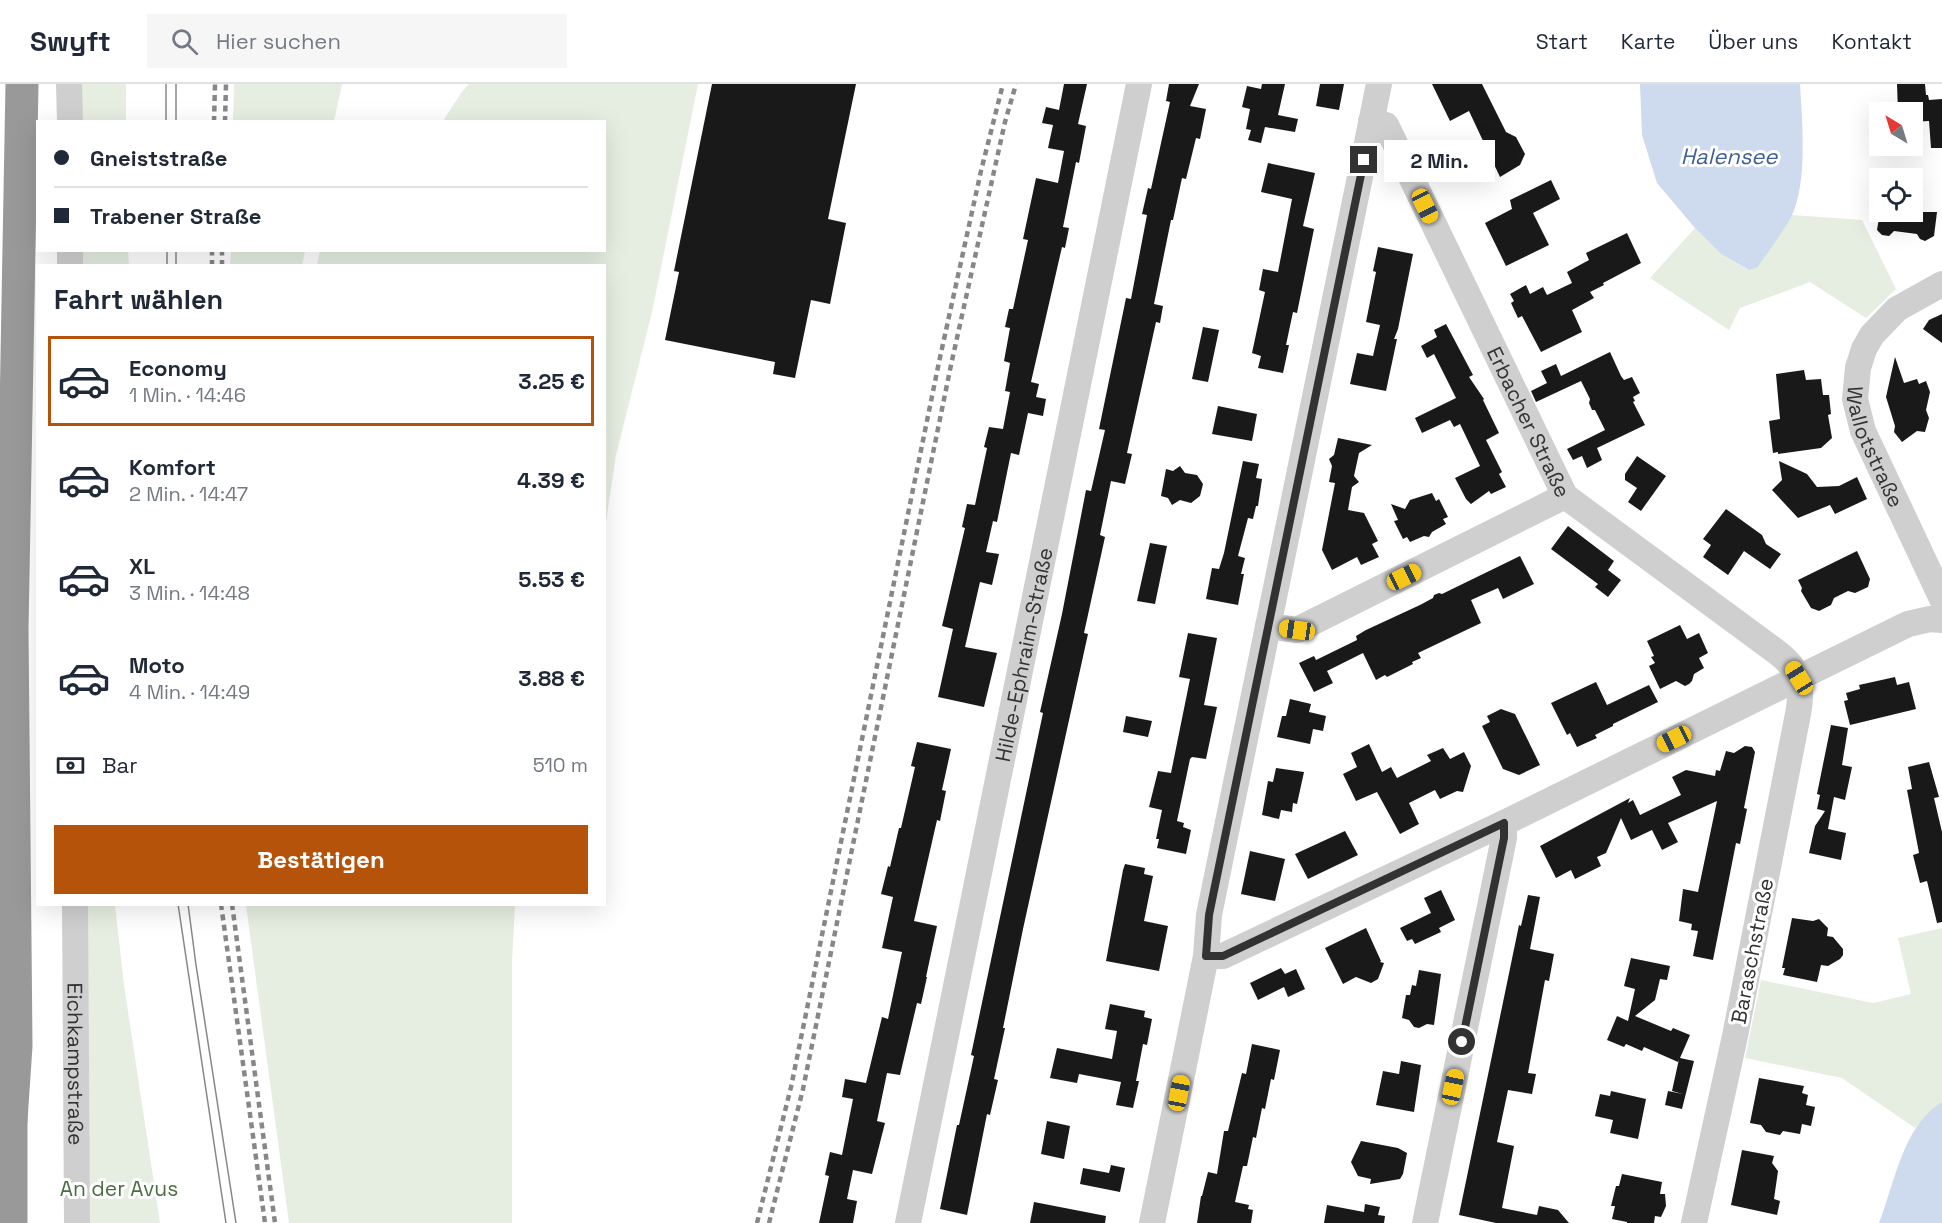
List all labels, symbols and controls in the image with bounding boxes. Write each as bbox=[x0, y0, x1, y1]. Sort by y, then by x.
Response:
search box bbox=[147, 14, 567, 68]
text: Swyft bbox=[30, 23, 111, 59]
icon: search bbox=[168, 25, 201, 58]
text: Hier suchen bbox=[216, 27, 341, 55]
text: Start bbox=[1536, 28, 1588, 55]
text: Karte bbox=[1621, 28, 1675, 55]
text: Über uns bbox=[1708, 28, 1798, 55]
text: Kontakt bbox=[1831, 28, 1912, 55]
north arrow bbox=[1869, 102, 1923, 156]
map controls bbox=[1869, 102, 1923, 222]
callout: 2 Min. bbox=[1385, 139, 1496, 181]
water label: Halensee bbox=[1681, 142, 1778, 170]
text: Gneiststraße bbox=[90, 144, 228, 172]
route end bbox=[1350, 146, 1377, 173]
text: 2 Min. bbox=[1410, 148, 1469, 174]
button: locate bbox=[1869, 168, 1923, 222]
car bbox=[1409, 186, 1441, 226]
text: Trabener Straße bbox=[90, 202, 261, 230]
text: Fahrt wählen bbox=[54, 282, 223, 317]
street label: Erbacher Straße bbox=[1481, 342, 1577, 502]
icon: car bbox=[57, 354, 111, 408]
text: Economy bbox=[129, 354, 227, 382]
text: 3.25 € bbox=[518, 367, 585, 395]
text: 1 Min. · 14:46 bbox=[129, 382, 246, 408]
street label: Wallotstraße bbox=[1841, 385, 1910, 511]
icon: car bbox=[57, 453, 111, 507]
text: Komfort bbox=[129, 453, 216, 481]
text: 4.39 € bbox=[517, 466, 585, 494]
text: 2 Min. · 14:47 bbox=[129, 481, 248, 507]
street label: Hilde-Ephraim-Straße bbox=[988, 545, 1058, 764]
icon: car bbox=[57, 552, 111, 606]
text: XL bbox=[129, 552, 155, 580]
car bbox=[1384, 561, 1424, 593]
text: 5.53 € bbox=[518, 565, 585, 593]
text: 3 Min. · 14:48 bbox=[129, 580, 250, 606]
car bbox=[1278, 619, 1316, 641]
icon: car bbox=[57, 651, 111, 705]
text: Moto bbox=[129, 651, 185, 679]
car bbox=[1782, 658, 1816, 698]
text: 3.88 € bbox=[518, 664, 585, 692]
text: 4 Min. · 14:49 bbox=[129, 679, 250, 705]
car bbox=[1654, 723, 1694, 755]
icon: cash bbox=[54, 749, 87, 782]
text: Bar bbox=[102, 751, 138, 779]
text: 510 m bbox=[533, 752, 588, 778]
button: Bestätigen bbox=[54, 825, 588, 894]
street label: Baraschstraße bbox=[1725, 876, 1779, 1026]
street label: Eichkampstraße bbox=[62, 982, 90, 1146]
route start bbox=[1448, 1028, 1475, 1055]
car bbox=[1440, 1068, 1466, 1106]
car bbox=[1167, 1074, 1191, 1112]
park label: An der Avus bbox=[60, 1175, 178, 1202]

